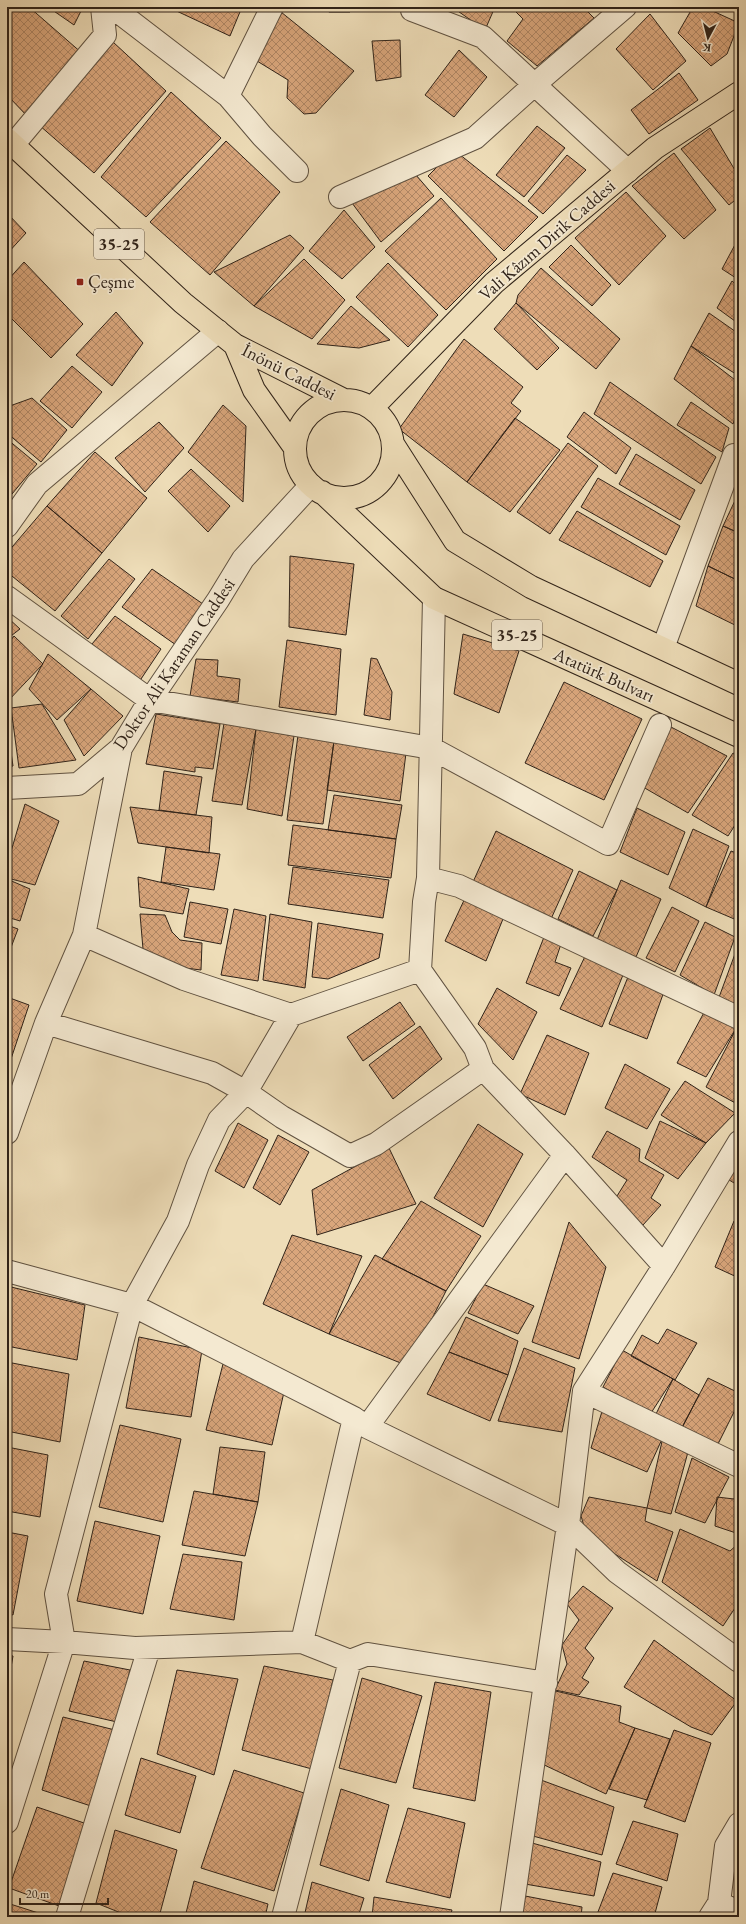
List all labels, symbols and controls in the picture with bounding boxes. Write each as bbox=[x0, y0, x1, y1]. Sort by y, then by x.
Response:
north arrow bbox=[688, 18, 728, 58]
text: K bbox=[701, 40, 712, 55]
street label: Vali Kâzım Dirik Caddesi bbox=[474, 174, 620, 305]
road number: 35-25 bbox=[94, 229, 144, 259]
place label: Çeşme bbox=[88, 270, 135, 293]
marker: Çeşme bbox=[75, 277, 85, 287]
street label: İnönü Caddesi bbox=[238, 338, 341, 405]
street label: Doktor Ali Karaman Caddesi bbox=[108, 573, 240, 754]
road number: 35-25 bbox=[492, 620, 542, 650]
street label: Atatürk Bulvarı bbox=[549, 642, 659, 707]
scale bar bbox=[20, 1880, 108, 1906]
text: 20 m bbox=[26, 1886, 50, 1902]

